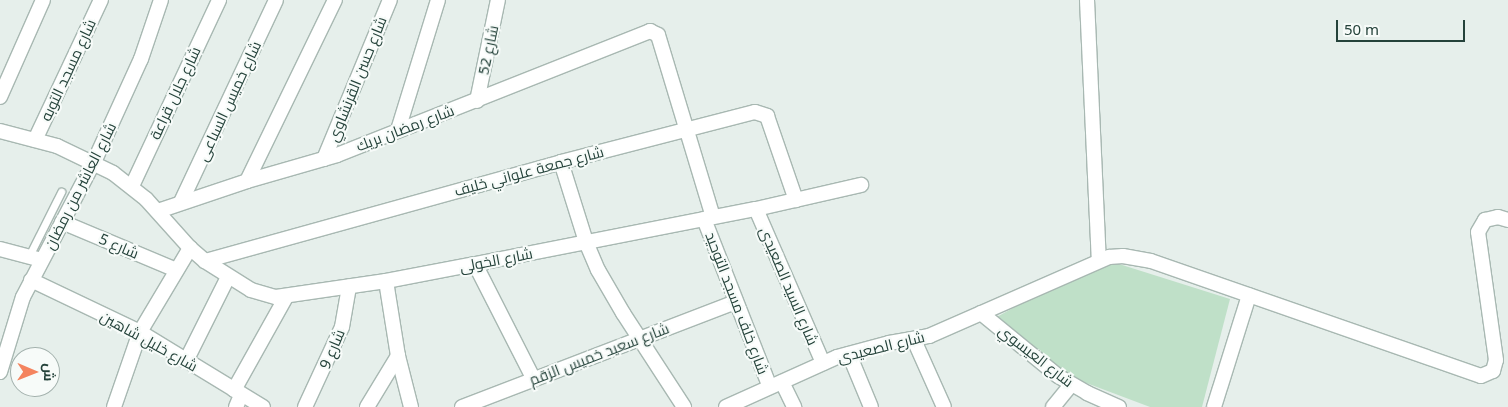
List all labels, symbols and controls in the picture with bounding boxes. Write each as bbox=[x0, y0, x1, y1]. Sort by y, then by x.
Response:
scale bar bbox=[1338, 10, 1467, 42]
street label: شارع حسن القرنشاوي bbox=[324, 14, 390, 144]
street label: شارع مسجد التوبه bbox=[37, 16, 99, 124]
text: 50 m bbox=[1344, 19, 1379, 39]
street label: شارع 52 bbox=[474, 24, 502, 76]
street label: شارع خميس السباعى bbox=[193, 38, 265, 164]
street label: شارع جلال قراعة bbox=[146, 44, 204, 142]
street label: شارع رمضان بريك bbox=[353, 101, 457, 155]
street label: شارع العاشر من رمضان bbox=[40, 119, 120, 253]
street label: شارع جمعة علواني خليف bbox=[452, 142, 606, 200]
street label: شارع السيد الصعيدى bbox=[756, 224, 822, 348]
street label: شارع خلف مسجد التوحيد bbox=[702, 229, 772, 377]
street label: شارع 5 bbox=[96, 230, 142, 262]
street label: شارع الخولى bbox=[458, 244, 534, 276]
street label: شارع خليل شاهين bbox=[97, 307, 201, 375]
street label: شارع سعيد خميس الزقم bbox=[527, 319, 671, 389]
street label: شارع العيسوي bbox=[995, 321, 1077, 391]
street label: شارع 9 bbox=[316, 326, 348, 372]
street label: شارع الصعيدى bbox=[835, 327, 927, 367]
north arrow bbox=[10, 347, 60, 397]
text: ش bbox=[40, 363, 59, 381]

